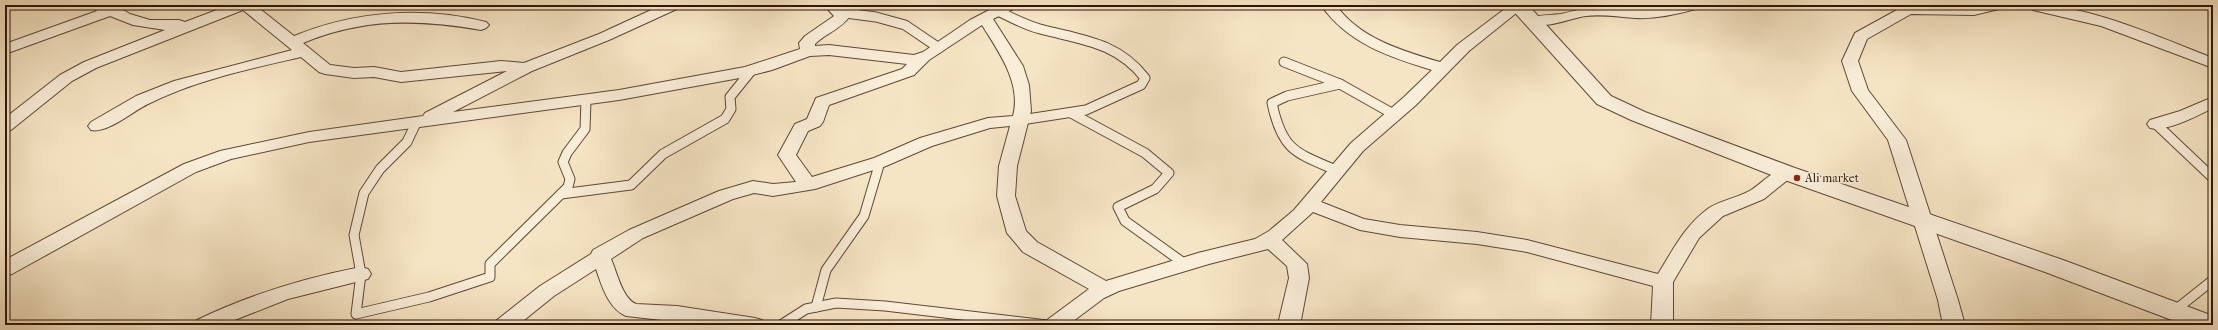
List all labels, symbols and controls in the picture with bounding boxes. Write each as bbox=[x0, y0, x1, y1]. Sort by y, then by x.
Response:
place label: Ali market bbox=[1804, 171, 1860, 185]
marker: Ali market bbox=[1792, 173, 1802, 183]

